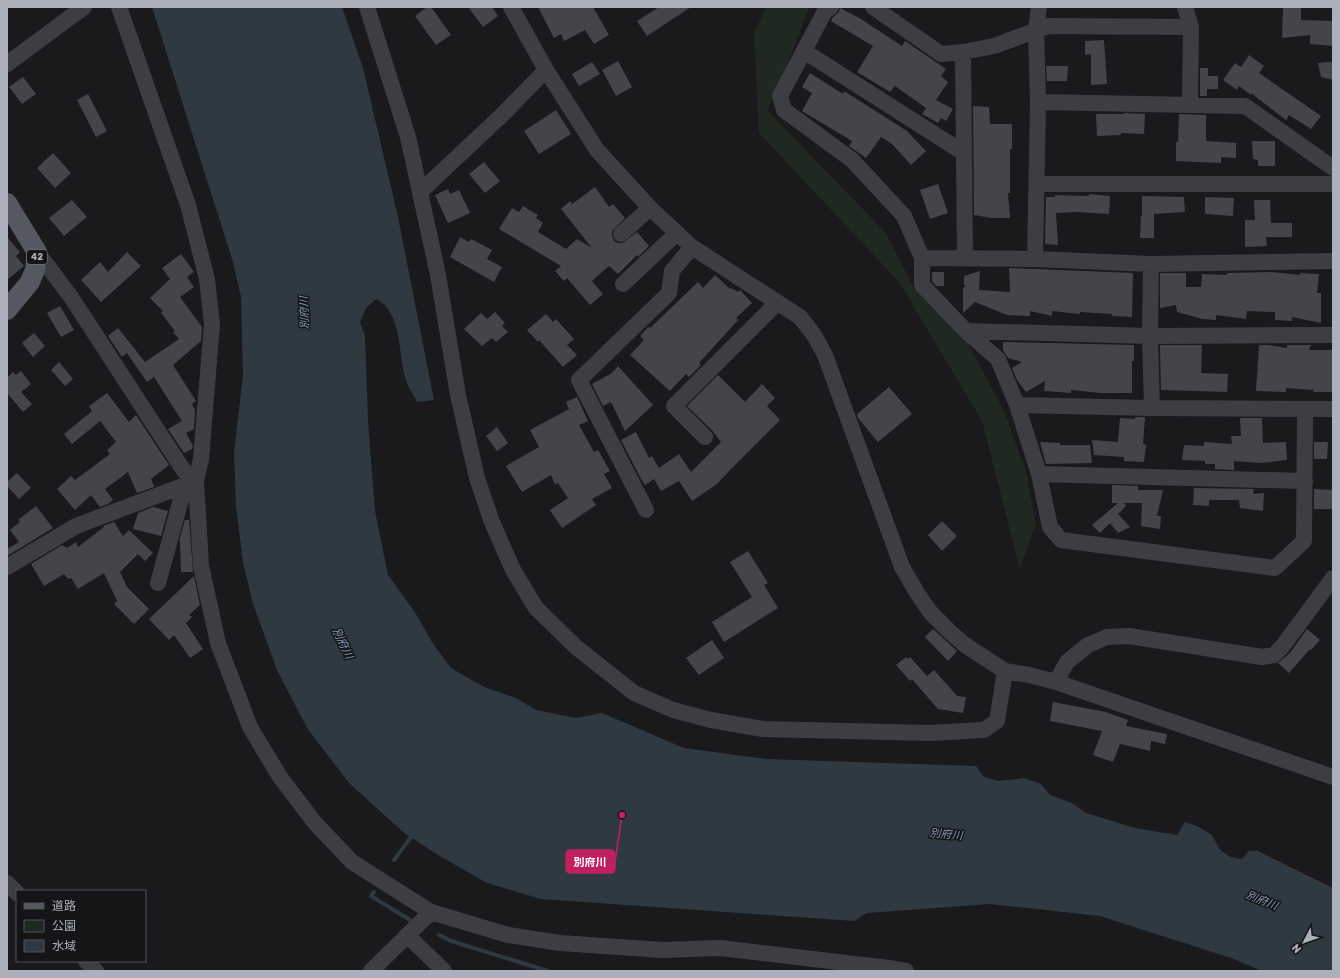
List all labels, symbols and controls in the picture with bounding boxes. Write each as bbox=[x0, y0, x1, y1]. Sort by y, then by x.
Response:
road number: 42 bbox=[27, 250, 47, 264]
water label: 別府川 bbox=[297, 295, 312, 330]
water label: 別府川 bbox=[329, 626, 356, 662]
water label: 別府川 bbox=[929, 827, 964, 842]
callout: 別府川 bbox=[566, 850, 615, 873]
text: 別府川 bbox=[574, 856, 607, 869]
water label: 別府川 bbox=[1244, 888, 1280, 913]
legend bbox=[16, 890, 146, 962]
text: 道路 bbox=[52, 899, 76, 913]
text: 公園 bbox=[52, 919, 76, 933]
north arrow bbox=[1284, 922, 1324, 962]
text: 水域 bbox=[52, 939, 76, 953]
text: N bbox=[1289, 941, 1304, 955]

